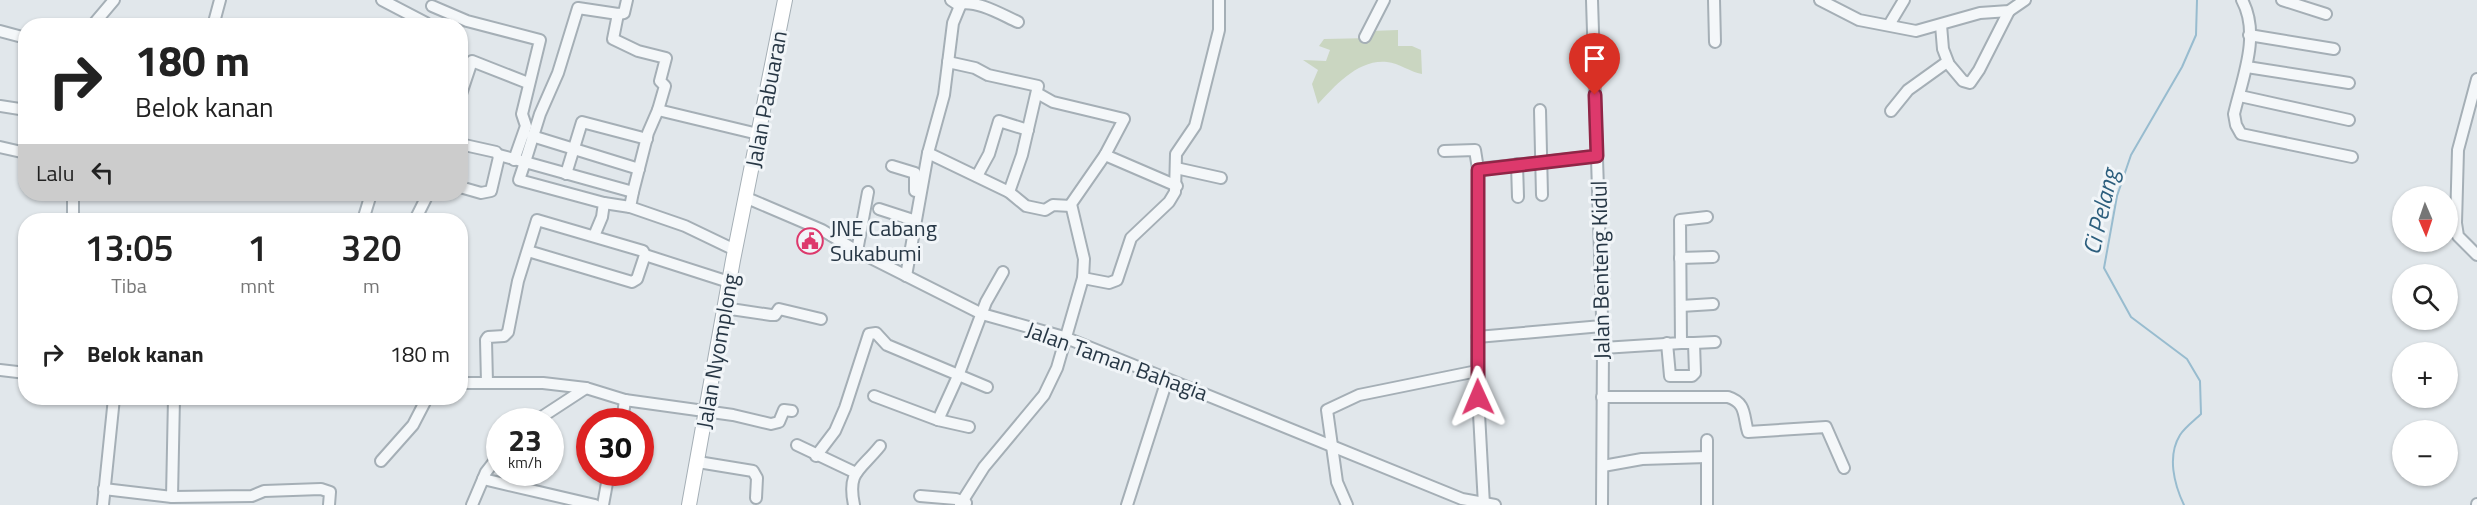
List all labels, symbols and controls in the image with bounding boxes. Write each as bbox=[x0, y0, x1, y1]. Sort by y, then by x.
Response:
text: 180 m bbox=[135, 28, 250, 92]
street label: Jalan Pabuaran bbox=[736, 28, 796, 170]
pin bbox=[1569, 33, 1620, 95]
icon: right bbox=[36, 42, 114, 120]
icon: arrive bbox=[1578, 42, 1611, 75]
text: Belok kanan bbox=[135, 86, 274, 127]
text: Lalu bbox=[36, 156, 74, 190]
icon: left bbox=[86, 156, 119, 189]
water label: Ci Pelang bbox=[2073, 163, 2128, 258]
street label: Jalan Benteng Kidul bbox=[1581, 180, 1619, 360]
north arrow bbox=[2392, 186, 2458, 252]
map controls bbox=[2392, 186, 2458, 486]
place label: JNE Cabang Sukabumi bbox=[830, 211, 937, 270]
text: 13:05 bbox=[84, 220, 174, 275]
text: 1 bbox=[247, 220, 267, 275]
text: 320 bbox=[341, 220, 402, 275]
public building icon: JNE Cabang Sukabumi bbox=[795, 226, 825, 256]
button: search bbox=[2392, 264, 2458, 330]
text: Tiba bbox=[111, 270, 147, 301]
text: mnt bbox=[240, 270, 275, 301]
text: m bbox=[363, 270, 380, 301]
street label: Jalan Nyomplong bbox=[687, 271, 747, 431]
street label: Jalan Taman Bahagia bbox=[1021, 312, 1213, 410]
text: Belok kanan bbox=[87, 337, 204, 371]
text: 180 m bbox=[390, 337, 450, 371]
icon: right bbox=[36, 338, 69, 371]
button: + bbox=[2392, 342, 2458, 408]
position arrow bbox=[1446, 365, 1510, 429]
speed limit sign: 30 bbox=[576, 408, 654, 486]
text: 23 bbox=[508, 417, 542, 463]
button: − bbox=[2392, 420, 2458, 486]
text: km/h bbox=[508, 451, 542, 474]

